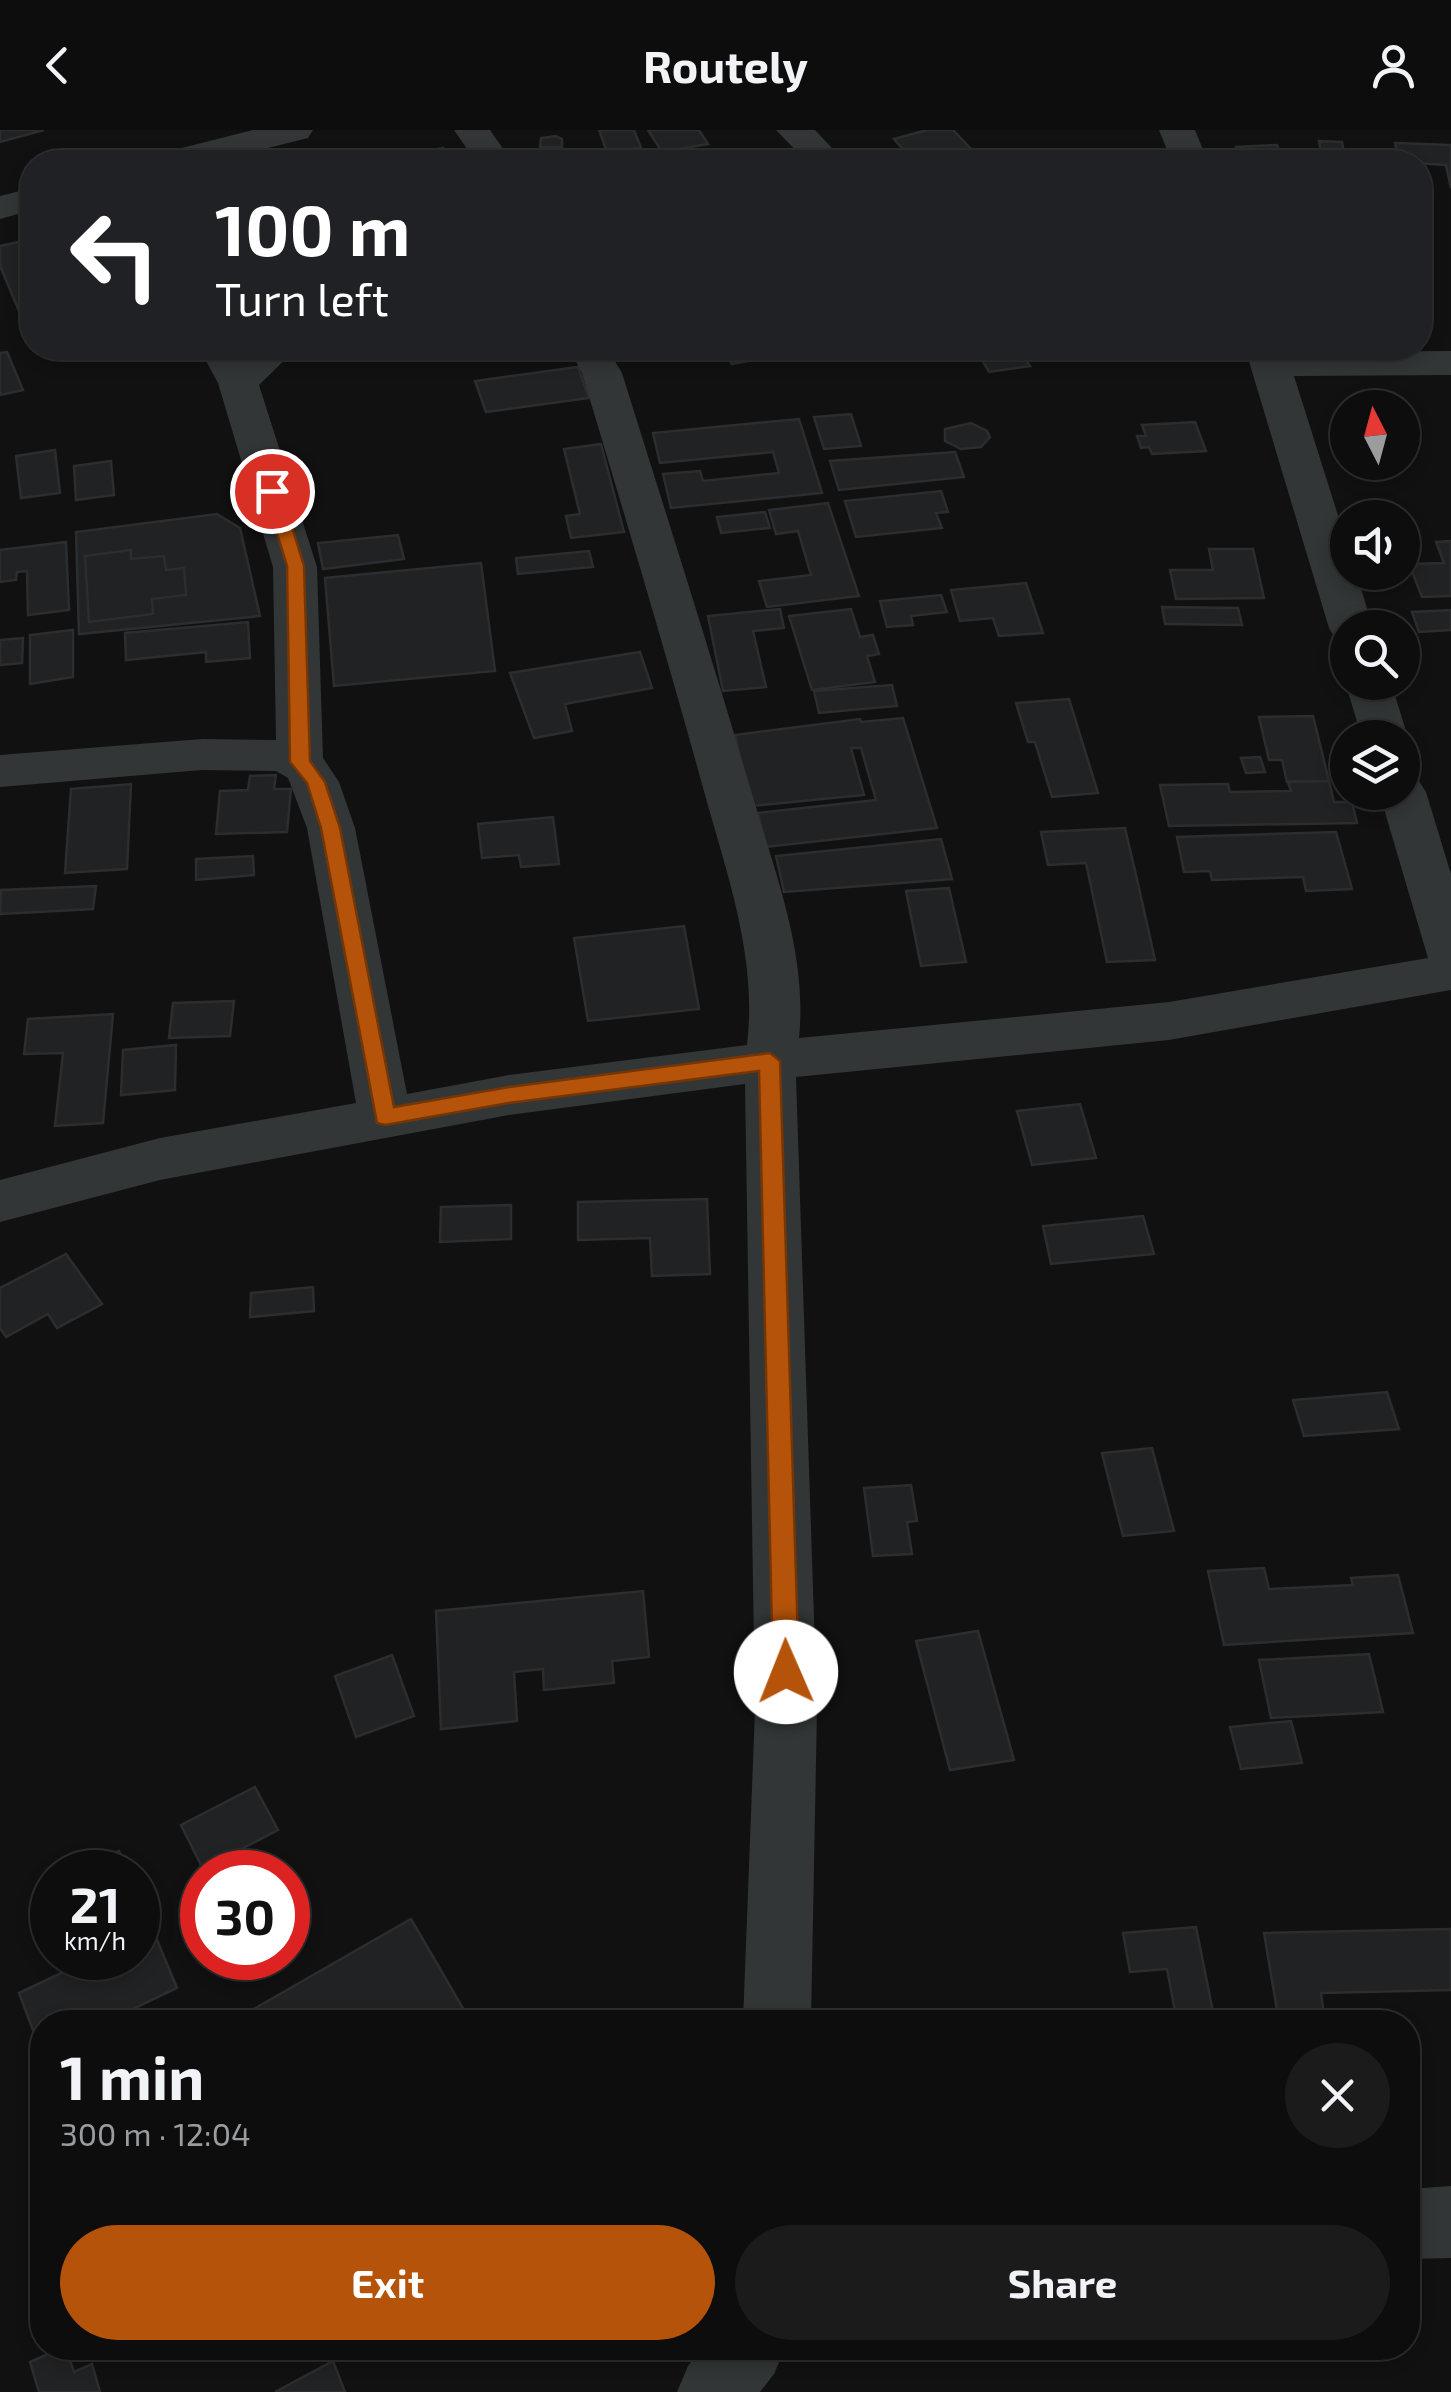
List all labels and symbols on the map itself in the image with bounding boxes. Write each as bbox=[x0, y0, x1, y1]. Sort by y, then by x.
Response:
north arrow bbox=[1330, 390, 1420, 480]
pin bbox=[230, 449, 315, 534]
position arrow bbox=[734, 1620, 838, 1724]
speed limit sign: 30 bbox=[180, 1850, 310, 1980]

